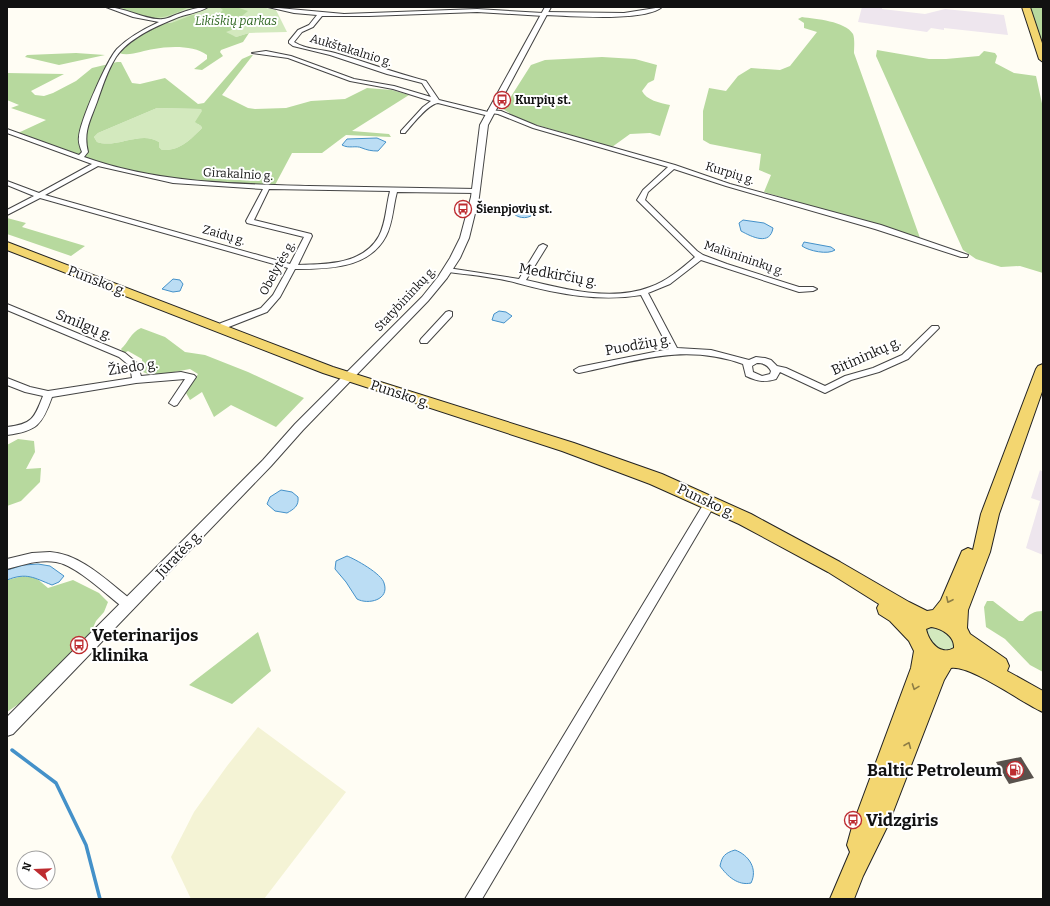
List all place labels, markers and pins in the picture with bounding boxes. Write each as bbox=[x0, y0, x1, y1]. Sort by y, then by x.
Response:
bus stop icon: Kurpių st. bbox=[492, 90, 512, 110]
place label: Kurpių st. bbox=[515, 93, 571, 107]
bus stop icon: Šienpjovių st. bbox=[453, 199, 473, 219]
place label: Šienpjovių st. bbox=[476, 200, 552, 217]
place label: Veterinarijos klinika bbox=[92, 625, 198, 666]
bus stop icon: Veterinarijos klinika bbox=[69, 635, 89, 655]
place label: Baltic Petroleum bbox=[867, 760, 1003, 781]
fuel station icon: Baltic Petroleum bbox=[1005, 760, 1025, 780]
bus stop icon: Vidzgiris bbox=[843, 810, 863, 830]
place label: Vidzgiris bbox=[866, 810, 938, 831]

